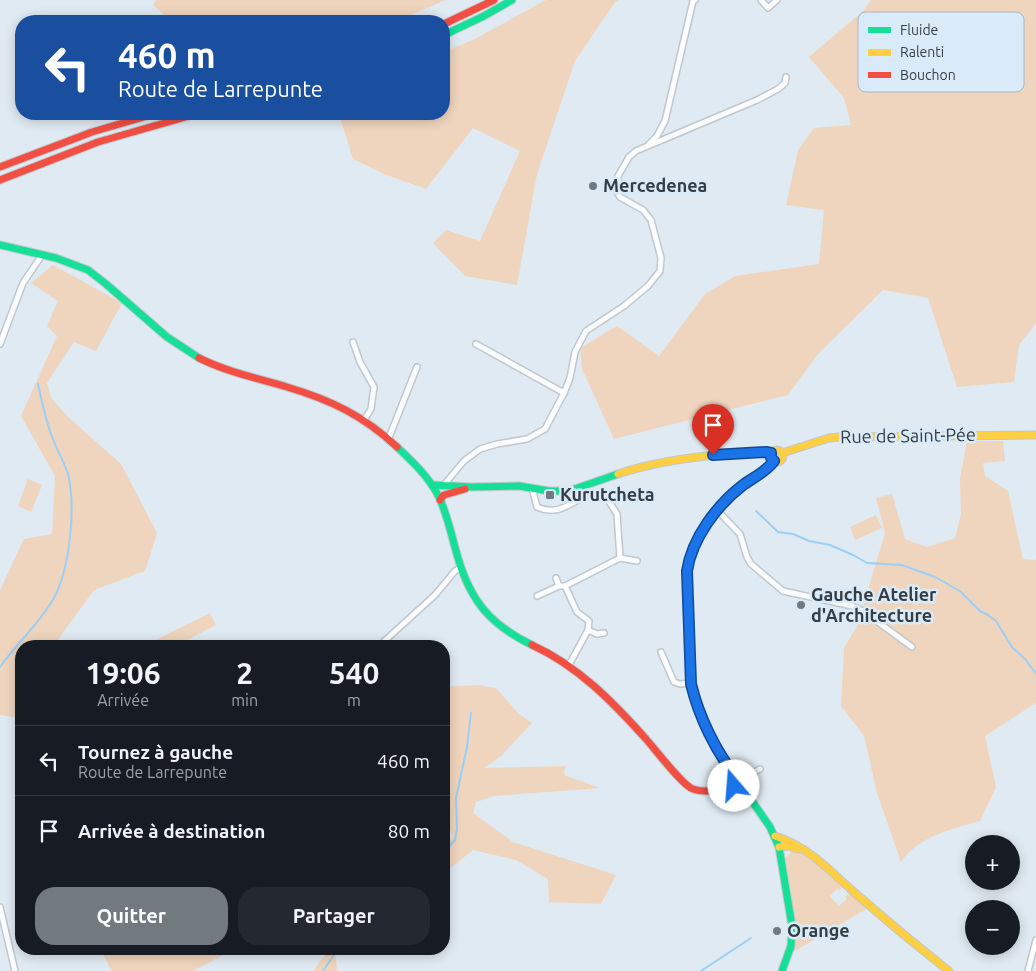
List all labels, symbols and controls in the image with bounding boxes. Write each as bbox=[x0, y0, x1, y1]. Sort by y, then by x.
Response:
legend bbox=[858, 12, 1024, 92]
text: Fluide bbox=[900, 22, 938, 38]
icon: left bbox=[35, 35, 100, 100]
text: 460 m bbox=[118, 35, 216, 75]
text: Ralenti bbox=[900, 44, 944, 60]
text: Bouchon bbox=[900, 67, 956, 83]
text: Route de Larrepunte bbox=[118, 76, 323, 101]
place label: Mercedenea bbox=[603, 175, 707, 195]
marker: Mercedenea bbox=[587, 180, 599, 192]
pin bbox=[692, 404, 734, 455]
icon: arrive bbox=[699, 411, 727, 439]
street label: Rue de Saint-Pée bbox=[840, 424, 976, 446]
place label: Kurutcheta bbox=[560, 484, 654, 504]
marker: Kurutcheta bbox=[544, 489, 556, 501]
place label: Gauche Atelier d'Architecture bbox=[811, 584, 937, 625]
marker: Gauche Atelier d'Architecture bbox=[795, 599, 807, 611]
text: 19:06 bbox=[86, 656, 161, 690]
text: 2 bbox=[236, 656, 253, 690]
text: 540 bbox=[329, 656, 379, 690]
text: Arrivée bbox=[97, 691, 149, 709]
text: min bbox=[231, 691, 258, 709]
text: m bbox=[347, 691, 361, 709]
text: Tournez à gauche bbox=[78, 741, 233, 763]
icon: left bbox=[35, 747, 63, 775]
text: 460 m bbox=[377, 750, 430, 772]
position arrow bbox=[707, 759, 759, 811]
text: Route de Larrepunte bbox=[78, 763, 227, 781]
icon: arrive bbox=[35, 817, 63, 845]
text: Arrivée à destination bbox=[78, 820, 265, 842]
text: 80 m bbox=[388, 820, 430, 842]
map controls bbox=[965, 835, 1020, 955]
button: + bbox=[965, 835, 1020, 890]
button: Quitter bbox=[35, 887, 228, 945]
button: Partager bbox=[238, 887, 430, 945]
button: − bbox=[965, 900, 1020, 955]
place label: Orange bbox=[787, 920, 850, 940]
marker: Orange bbox=[771, 925, 783, 937]

